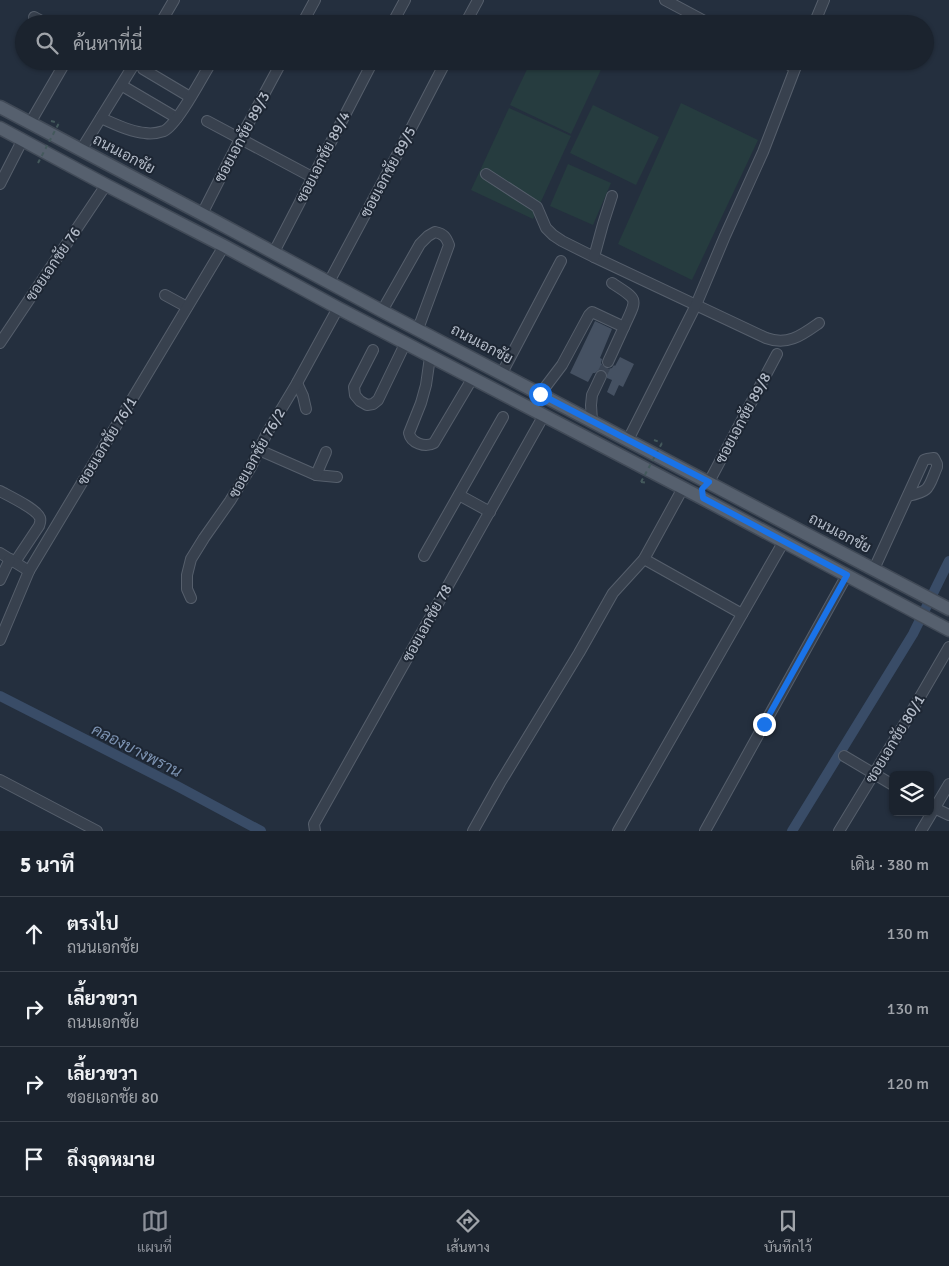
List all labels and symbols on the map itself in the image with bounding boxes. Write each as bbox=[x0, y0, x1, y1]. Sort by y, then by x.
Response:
street label: ซอยเอกชัย 89/3 bbox=[211, 88, 273, 186]
street label: ซอยเอกชัย 89/4 bbox=[292, 108, 354, 206]
street label: ซอยเอกชัย 89/5 bbox=[357, 123, 419, 221]
street label: ถนนเอกชัย bbox=[90, 130, 158, 178]
street label: ซอยเอกชัย 76 bbox=[22, 223, 84, 305]
street label: ถนนเอกชัย bbox=[448, 320, 516, 368]
street label: ซอยเอกชัย 89/8 bbox=[712, 369, 774, 467]
route start bbox=[529, 383, 552, 406]
street label: ซอยเอกชัย 76/1 bbox=[73, 393, 141, 489]
street label: ซอยเอกชัย 76/2 bbox=[225, 405, 289, 501]
street label: ถนนเอกชัย bbox=[806, 509, 874, 557]
street label: ซอยเอกชัย 78 bbox=[398, 581, 456, 665]
street label: ซอยเอกชัย 80/1 bbox=[861, 691, 929, 787]
route end bbox=[753, 713, 776, 736]
water label: คลองบางพราน bbox=[88, 720, 185, 782]

